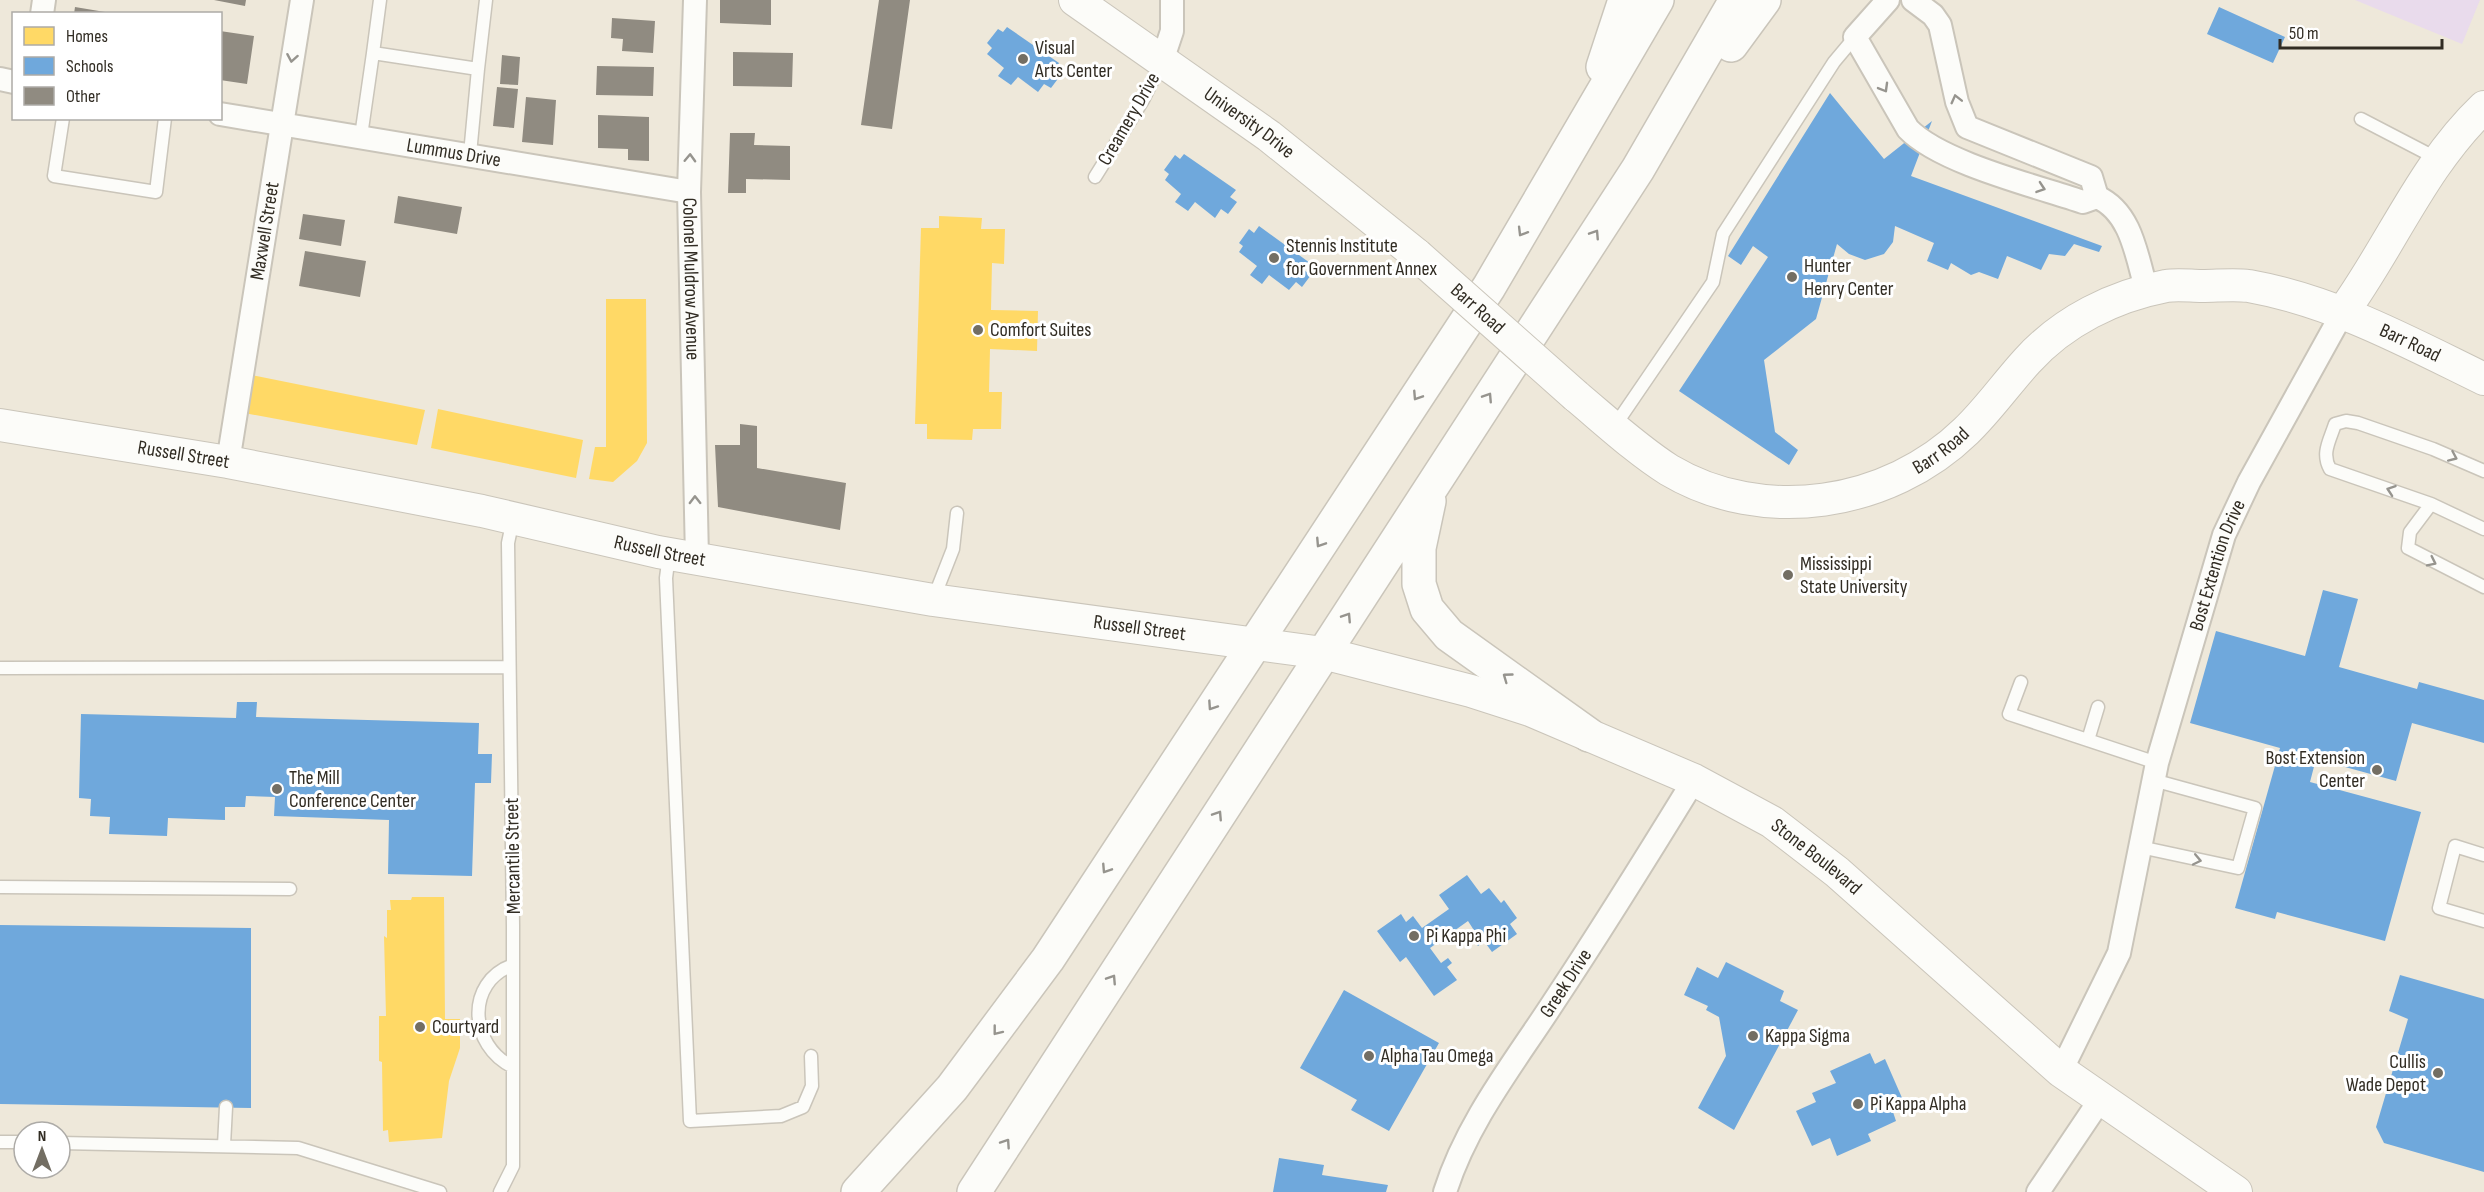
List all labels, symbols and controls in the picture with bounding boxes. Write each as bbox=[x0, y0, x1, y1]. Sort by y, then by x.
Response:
legend bbox=[12, 12, 222, 120]
scale bar bbox=[2280, 12, 2442, 50]
text: 50 m bbox=[2289, 23, 2319, 44]
text: Homes bbox=[66, 26, 108, 47]
place label: Visual Arts Center bbox=[1034, 36, 1112, 83]
marker: Visual Arts Center bbox=[1016, 52, 1030, 66]
one-way arrow bbox=[287, 53, 299, 62]
text: Schools bbox=[66, 56, 113, 77]
street label: Creamery Drive bbox=[1093, 68, 1165, 170]
street label: University Drive bbox=[1199, 82, 1299, 164]
one-way arrow bbox=[1876, 82, 1888, 92]
text: Other bbox=[66, 86, 100, 107]
one-way arrow bbox=[1951, 94, 1964, 104]
street label: Lummus Drive bbox=[405, 133, 503, 173]
one-way arrow bbox=[683, 154, 696, 163]
street label: Maxwell Street bbox=[245, 180, 285, 282]
one-way arrow bbox=[2035, 181, 2046, 193]
street label: Colonel Muldrow Avenue bbox=[677, 197, 705, 361]
one-way arrow bbox=[1517, 226, 1529, 236]
one-way arrow bbox=[1588, 230, 1600, 240]
place label: Stennis Institute for Government Annex bbox=[1286, 234, 1437, 281]
marker: Stennis Institute for Government Annex bbox=[1267, 251, 1281, 265]
place label: Hunter Henry Center bbox=[1804, 254, 1894, 301]
marker: Hunter Henry Center bbox=[1785, 270, 1799, 284]
street label: Barr Road bbox=[1445, 278, 1510, 339]
place label: Comfort Suites bbox=[990, 318, 1091, 342]
street label: Barr Road bbox=[2376, 318, 2444, 368]
marker: Comfort Suites bbox=[971, 323, 985, 337]
one-way arrow bbox=[1413, 389, 1424, 400]
one-way arrow bbox=[1481, 393, 1492, 404]
street label: Barr Road bbox=[1908, 422, 1974, 480]
street label: Russell Street bbox=[136, 436, 231, 474]
one-way arrow bbox=[2446, 450, 2457, 462]
one-way arrow bbox=[2386, 485, 2397, 498]
one-way arrow bbox=[689, 495, 702, 504]
street label: Bost Extention Drive bbox=[2184, 496, 2251, 634]
street label: Russell Street bbox=[612, 530, 707, 572]
one-way arrow bbox=[1316, 537, 1327, 548]
place label: Mississippi State University bbox=[1800, 552, 1908, 599]
one-way arrow bbox=[2426, 555, 2437, 566]
marker: Mississippi State University bbox=[1781, 568, 1795, 582]
street label: Russell Street bbox=[1092, 610, 1187, 646]
one-way arrow bbox=[1339, 612, 1350, 623]
one-way arrow bbox=[1503, 673, 1514, 684]
one-way arrow bbox=[1208, 699, 1219, 710]
place label: Bost Extension Center bbox=[2265, 746, 2365, 793]
marker: Bost Extension Center bbox=[2370, 763, 2384, 777]
place label: The Mill Conference Center bbox=[289, 766, 416, 813]
marker: The Mill Conference Center bbox=[270, 782, 284, 796]
street label: Mercantile Street bbox=[500, 798, 526, 914]
one-way arrow bbox=[1210, 811, 1221, 822]
street label: Stone Boulevard bbox=[1766, 814, 1866, 900]
one-way arrow bbox=[2192, 852, 2202, 865]
one-way arrow bbox=[1102, 863, 1113, 874]
place label: Pi Kappa Phi bbox=[1426, 924, 1506, 948]
marker: Pi Kappa Phi bbox=[1407, 929, 1421, 943]
street label: Greek Drive bbox=[1535, 944, 1597, 1022]
one-way arrow bbox=[1105, 975, 1116, 986]
place label: Courtyard bbox=[432, 1015, 499, 1039]
marker: Courtyard bbox=[413, 1020, 427, 1034]
one-way arrow bbox=[993, 1024, 1004, 1035]
place label: Kappa Sigma bbox=[1765, 1024, 1850, 1048]
marker: Kappa Sigma bbox=[1746, 1029, 1760, 1043]
place label: Alpha Tau Omega bbox=[1380, 1044, 1493, 1068]
marker: Alpha Tau Omega bbox=[1362, 1049, 1376, 1063]
place label: Cullis Wade Depot bbox=[2346, 1050, 2426, 1097]
marker: Cullis Wade Depot bbox=[2431, 1066, 2445, 1080]
place label: Pi Kappa Alpha bbox=[1870, 1092, 1966, 1116]
marker: Pi Kappa Alpha bbox=[1851, 1097, 1865, 1111]
north arrow bbox=[12, 1120, 72, 1180]
text: N bbox=[38, 1127, 46, 1146]
one-way arrow bbox=[999, 1139, 1010, 1150]

